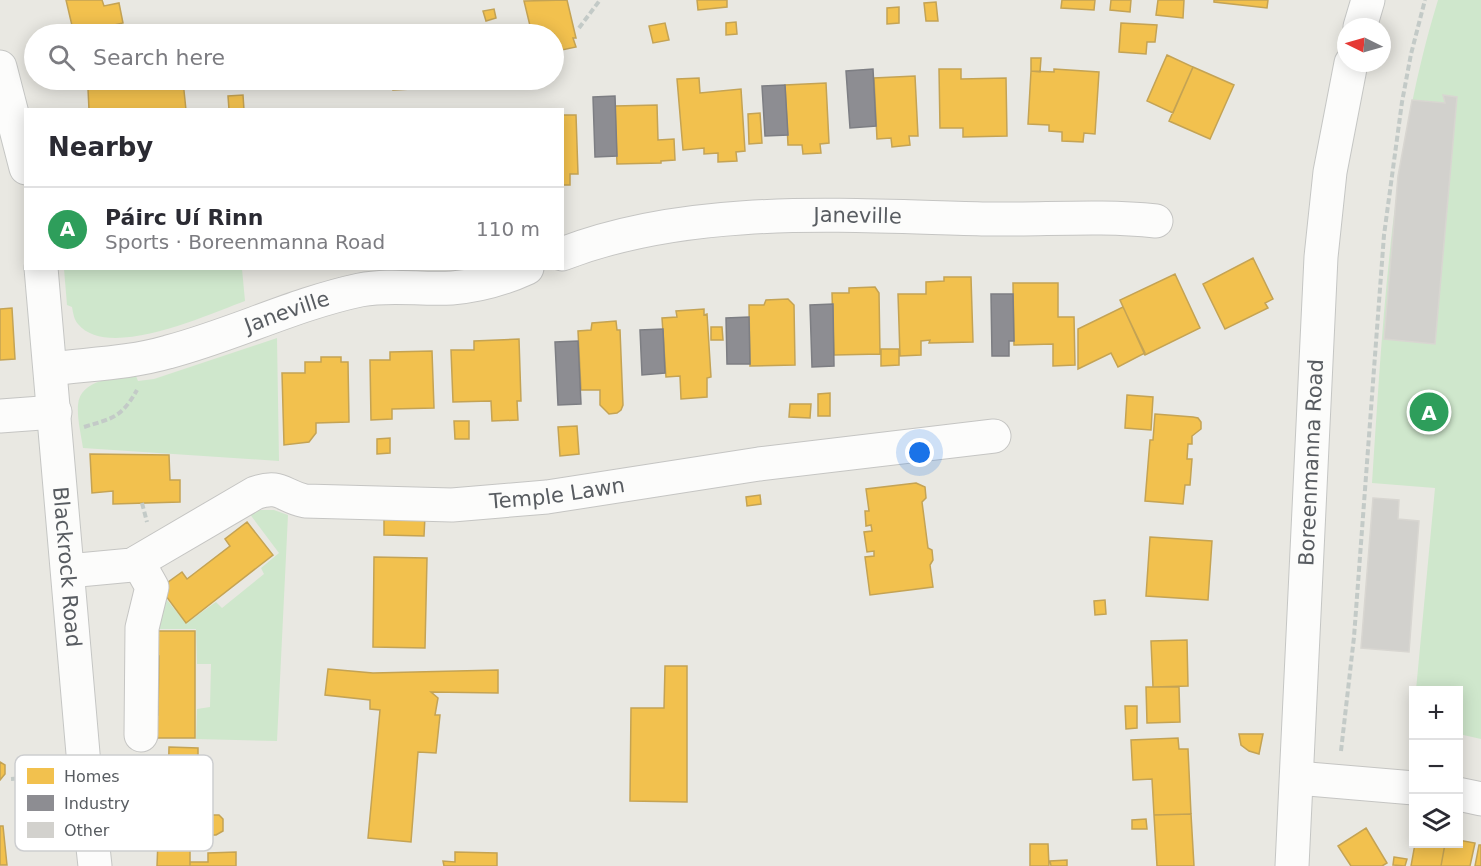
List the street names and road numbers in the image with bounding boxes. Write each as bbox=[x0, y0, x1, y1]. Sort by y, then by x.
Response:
street label: Janeville bbox=[811, 203, 902, 229]
street label: Janeville bbox=[239, 286, 332, 339]
street label: Boreenmanna Road bbox=[1294, 359, 1328, 566]
street label: Temple Lawn bbox=[487, 473, 627, 514]
street label: Blackrock Road bbox=[48, 486, 86, 648]

